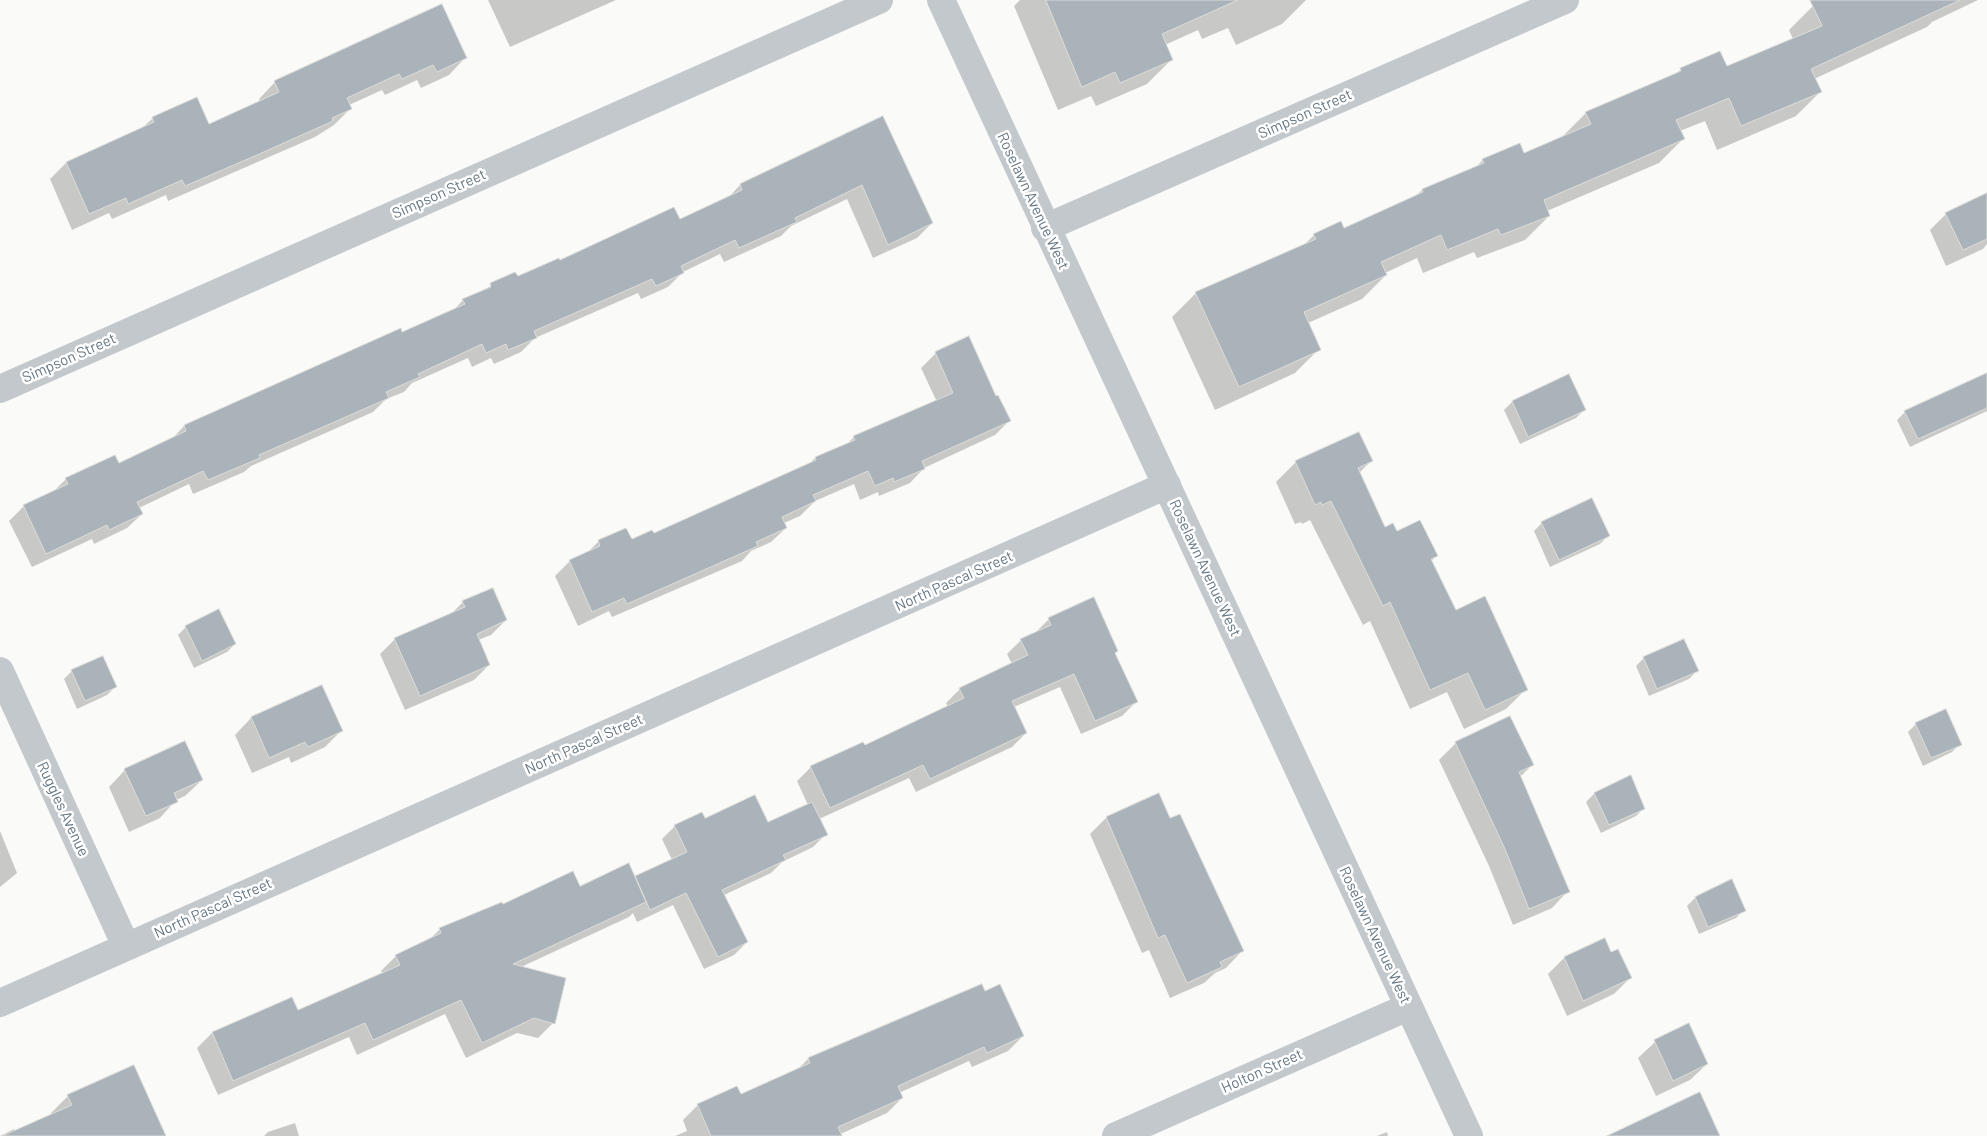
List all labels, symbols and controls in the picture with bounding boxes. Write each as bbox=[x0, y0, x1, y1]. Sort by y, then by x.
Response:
street label: Simpson Street bbox=[1255, 85, 1355, 143]
street label: Roselawn Avenue West bbox=[993, 130, 1073, 272]
street label: Simpson Street bbox=[389, 165, 489, 223]
street label: Simpson Street bbox=[19, 329, 119, 387]
street label: Roselawn Avenue West bbox=[1165, 497, 1245, 639]
street label: North Pascal Street bbox=[892, 547, 1016, 615]
street label: North Pascal Street bbox=[522, 710, 646, 778]
street label: Ruggles Avenue bbox=[33, 759, 93, 859]
street label: Roselawn Avenue West bbox=[1335, 864, 1415, 1006]
street label: North Pascal Street bbox=[151, 874, 275, 942]
street label: Holton Street bbox=[1219, 1045, 1305, 1097]

